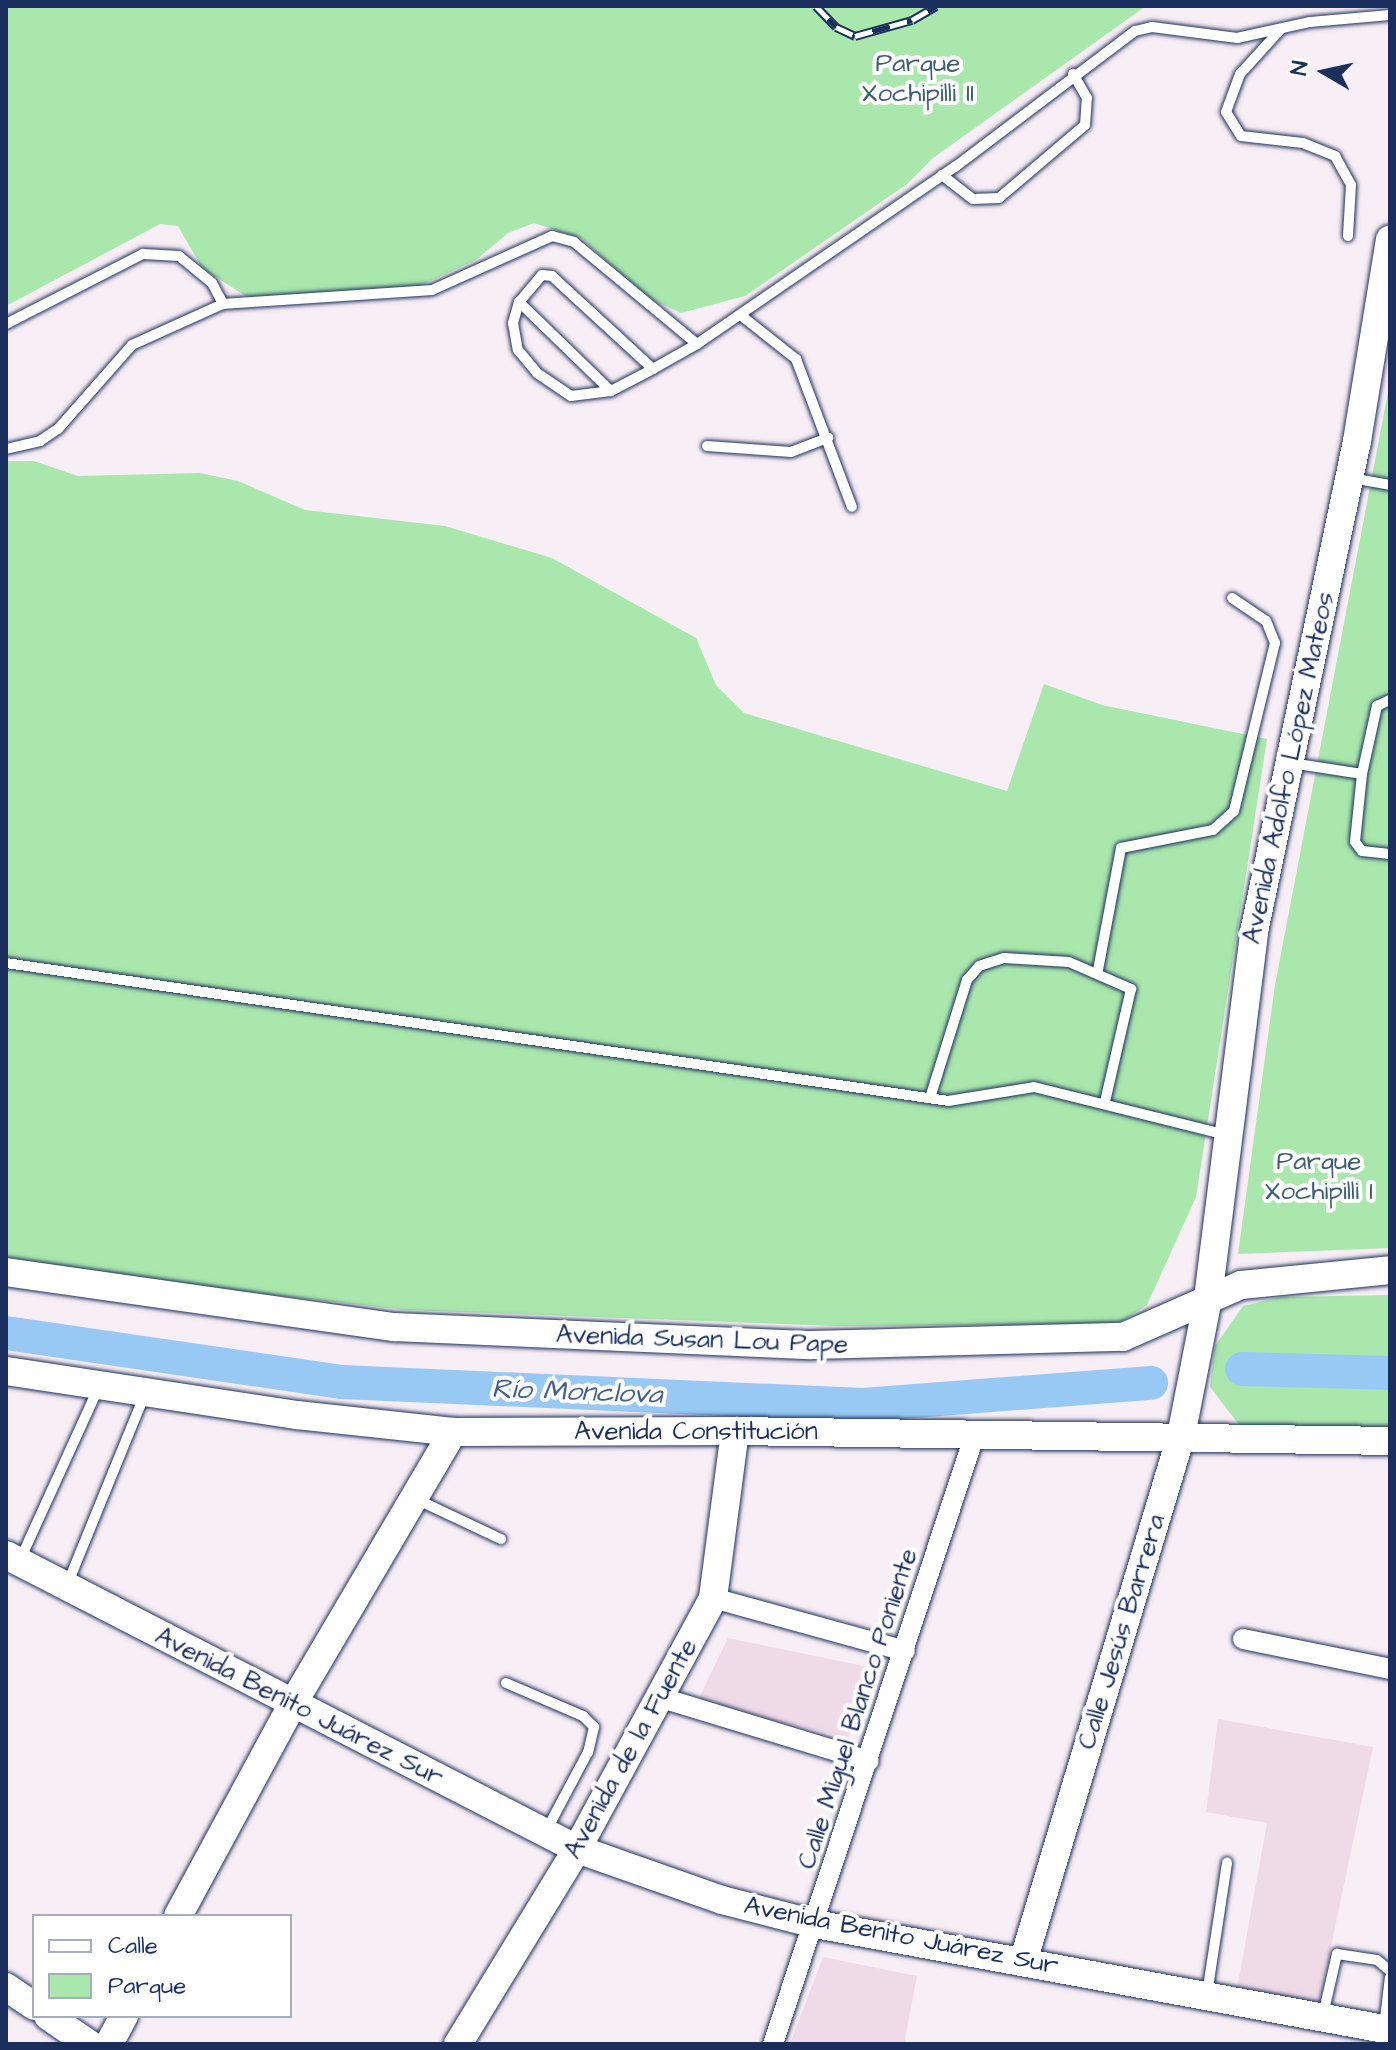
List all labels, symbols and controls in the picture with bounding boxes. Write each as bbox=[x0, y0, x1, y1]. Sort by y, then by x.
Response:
north arrow bbox=[1284, 32, 1364, 112]
park label: Parque Xochipilli II bbox=[862, 48, 974, 110]
text: N bbox=[1283, 59, 1316, 77]
street label: Avenida Adolfo López Mateos bbox=[1236, 589, 1342, 947]
park label: Parque Xochipilli I bbox=[1265, 1146, 1373, 1208]
street label: Avenida Susan Lou Pape bbox=[555, 1319, 849, 1361]
water label: Río Monclova bbox=[491, 1372, 663, 1412]
street label: Avenida Constitución bbox=[574, 1416, 818, 1448]
street label: Calle Jesús Barrera bbox=[1071, 1511, 1173, 1753]
street label: Calle Miguel Blanco Poniente bbox=[791, 1545, 925, 1873]
street label: Avenida Benito Juárez Sur bbox=[150, 1621, 448, 1793]
street label: Avenida de la Fuente bbox=[558, 1634, 704, 1864]
street label: Avenida Benito Juárez Sur bbox=[741, 1890, 1061, 1982]
legend bbox=[32, 1914, 292, 2018]
text: Calle bbox=[108, 1929, 158, 1963]
text: Parque bbox=[108, 1969, 186, 2003]

